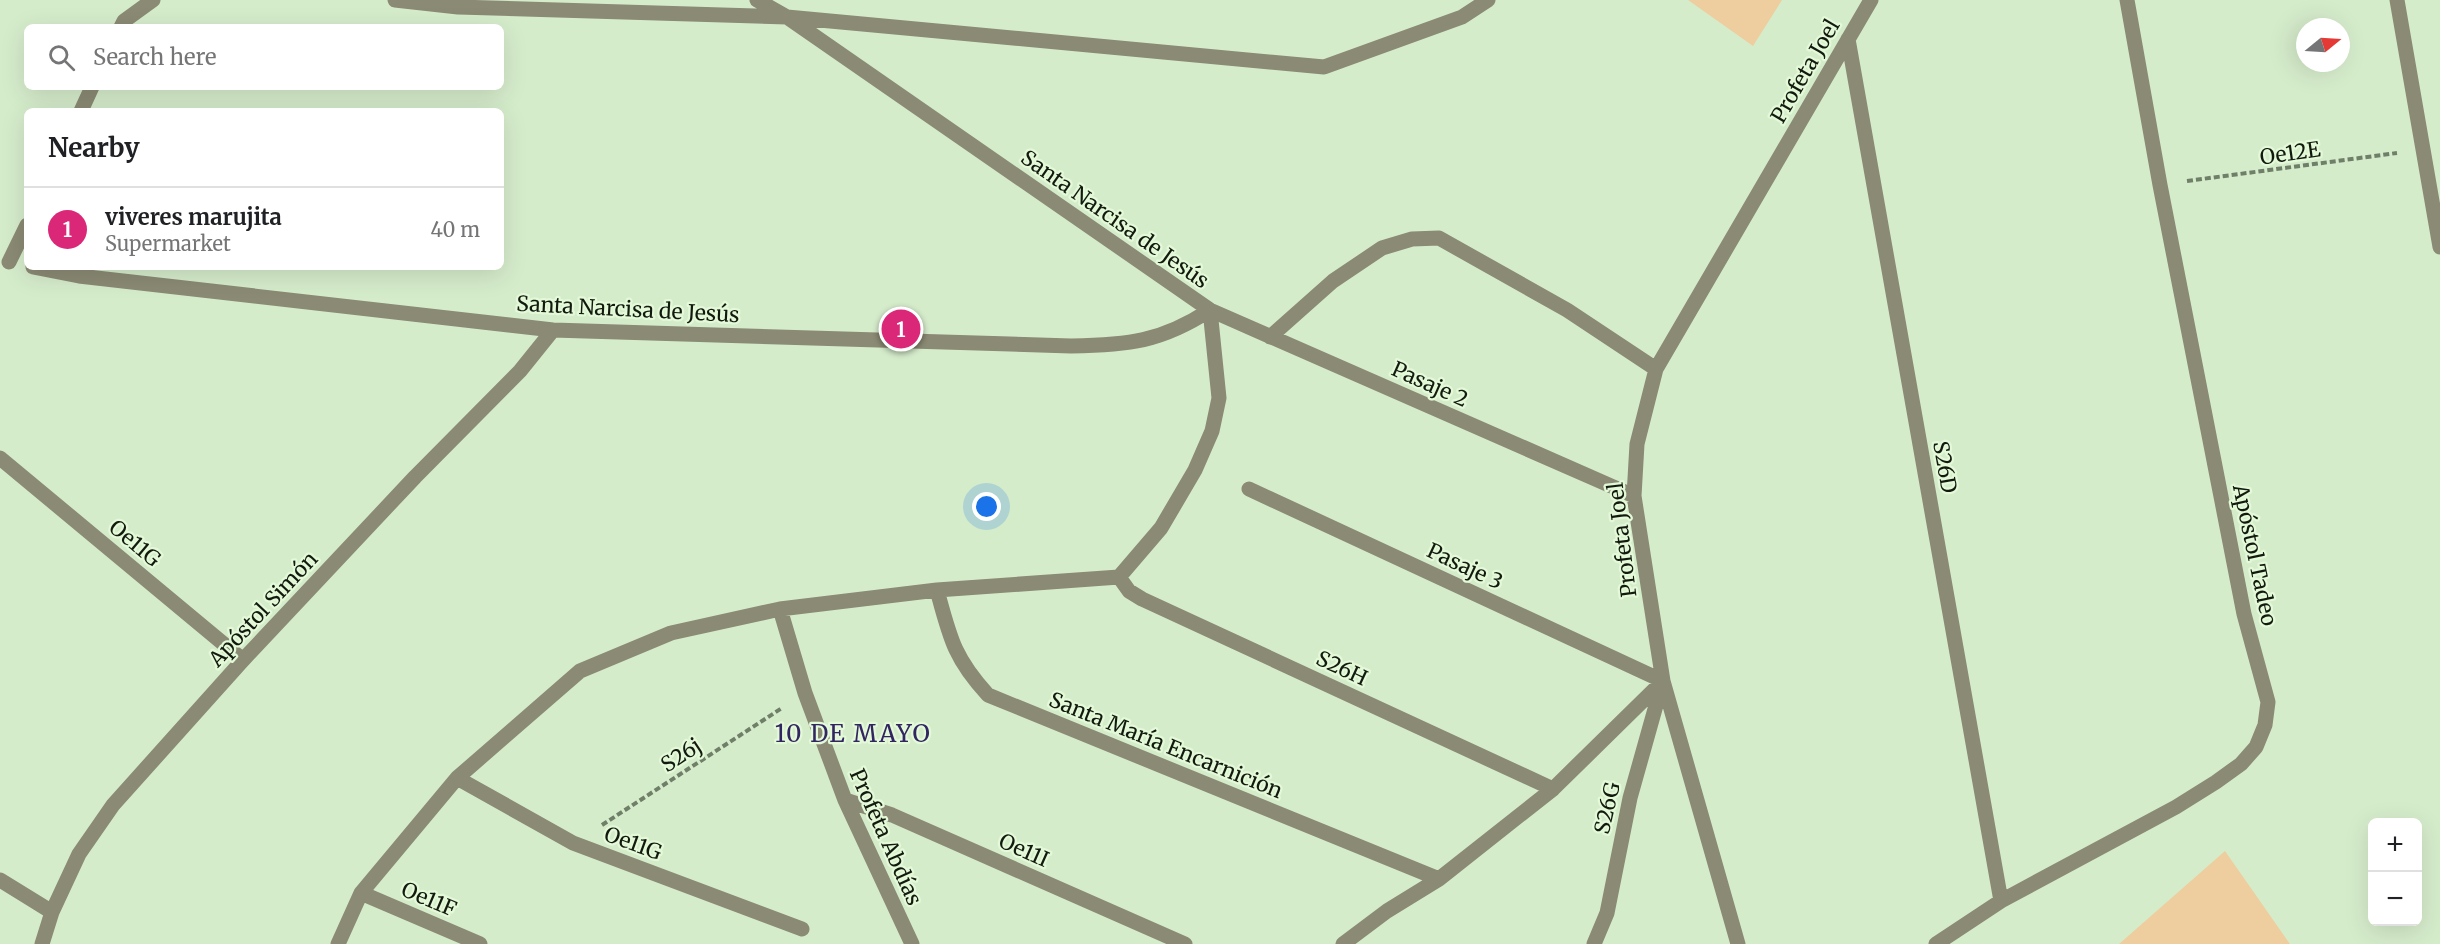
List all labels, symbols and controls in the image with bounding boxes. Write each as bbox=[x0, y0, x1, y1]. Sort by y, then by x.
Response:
street label: Profeta Joel bbox=[1765, 14, 1846, 128]
north arrow bbox=[2296, 18, 2350, 72]
search box bbox=[24, 24, 504, 90]
icon: search bbox=[45, 41, 78, 74]
text: Search here bbox=[93, 43, 216, 71]
text: Nearby bbox=[48, 131, 140, 164]
street label: Oe12E bbox=[2258, 135, 2323, 171]
street label: Santa Narcisa de Jesús bbox=[1016, 144, 1214, 294]
text: viveres marujita bbox=[105, 203, 282, 231]
text: 1 bbox=[63, 217, 72, 242]
text: 40 m bbox=[430, 217, 480, 242]
text: Supermarket bbox=[105, 231, 231, 256]
street label: Santa Narcisa de Jesús bbox=[516, 290, 740, 328]
pin: 1 bbox=[882, 306, 920, 352]
street label: Pasaje 2 bbox=[1387, 355, 1473, 413]
street label: S26D bbox=[1927, 439, 1963, 495]
street label: Profeta Joel bbox=[1602, 481, 1642, 599]
street label: Apóstol Tadeo bbox=[2227, 481, 2283, 628]
your location bbox=[972, 492, 1001, 521]
street label: Oe11G bbox=[104, 514, 166, 572]
street label: Pasaje 3 bbox=[1423, 537, 1507, 595]
street label: Apóstol Simón bbox=[202, 546, 323, 673]
street label: S26H bbox=[1312, 644, 1372, 692]
street label: Santa María Encarnición bbox=[1045, 686, 1287, 804]
district label: 10 DE MAYO bbox=[775, 718, 931, 749]
street label: S26j bbox=[656, 732, 706, 778]
street label: Profeta Abdías bbox=[844, 765, 928, 909]
street label: S26G bbox=[1588, 779, 1626, 837]
map controls bbox=[2368, 818, 2422, 926]
button: + bbox=[2368, 818, 2422, 872]
street label: Oe11G bbox=[601, 820, 665, 866]
street label: Oe11I bbox=[995, 827, 1053, 873]
button: − bbox=[2368, 872, 2422, 926]
street label: Oe11F bbox=[398, 875, 461, 923]

